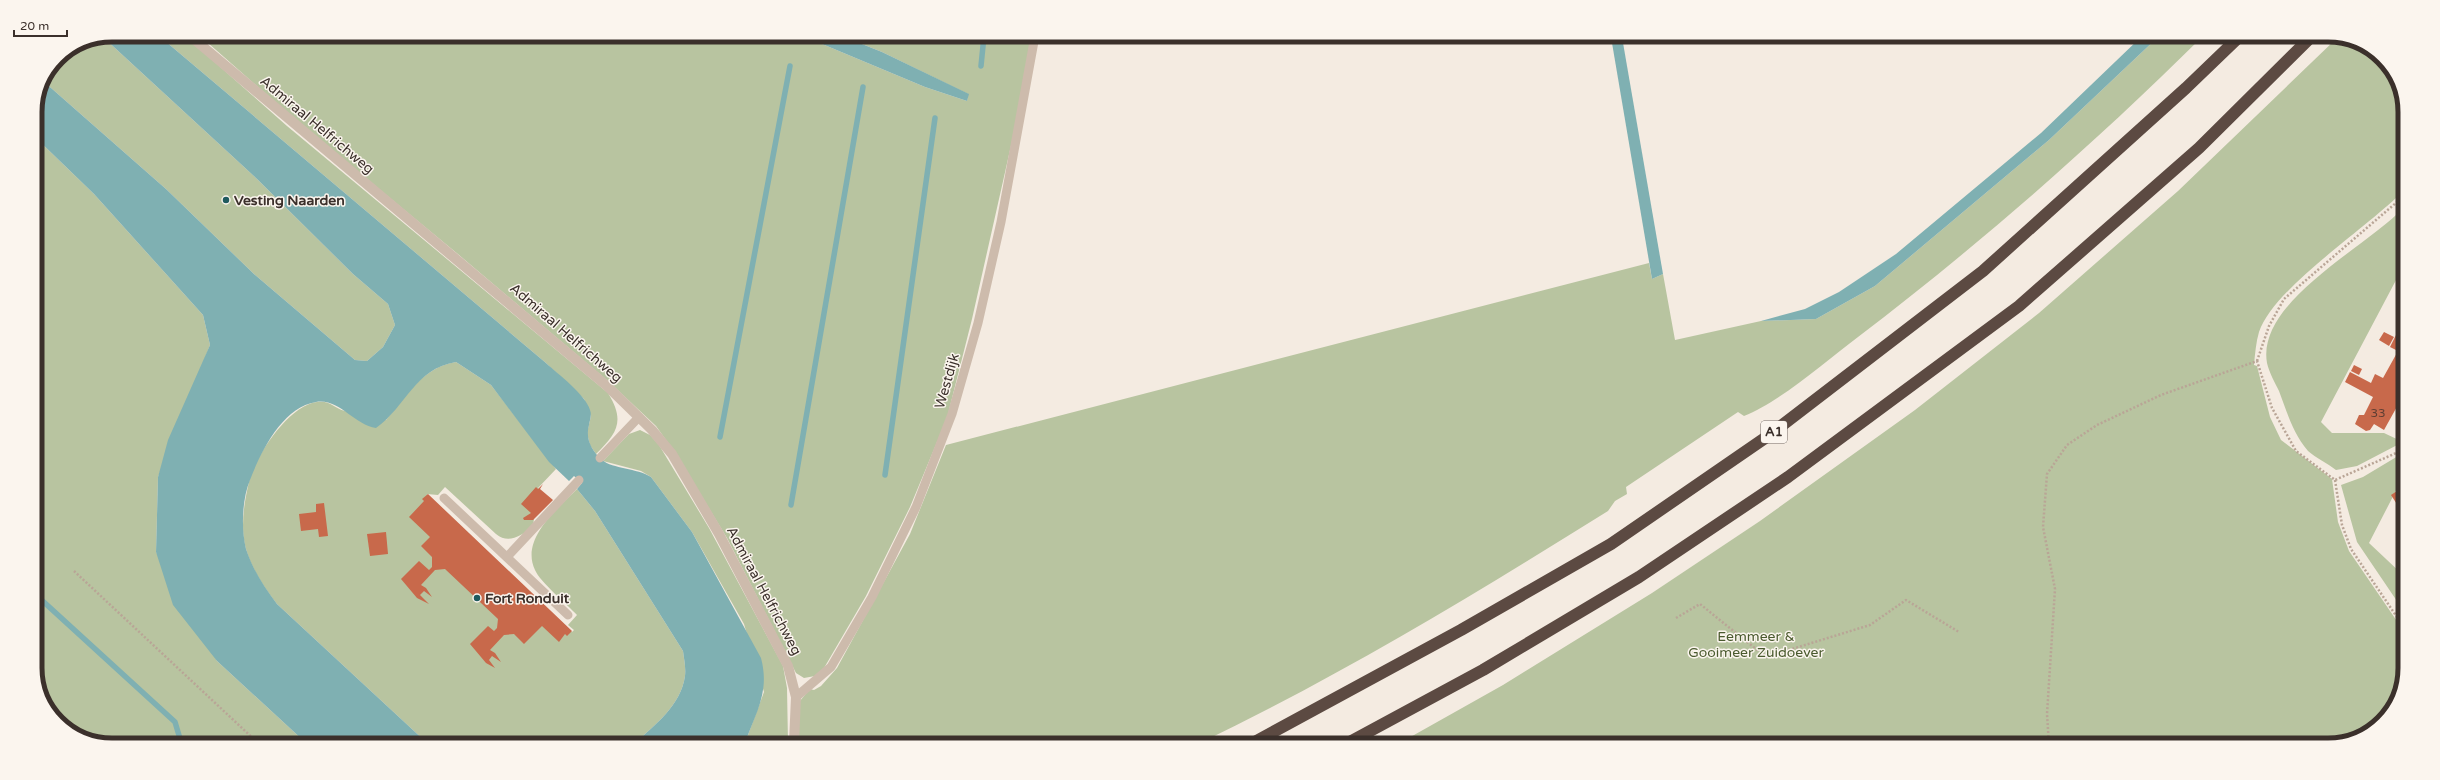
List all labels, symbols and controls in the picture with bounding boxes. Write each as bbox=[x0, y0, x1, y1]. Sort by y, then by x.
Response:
scale bar bbox=[14, 12, 67, 38]
text: 20 m bbox=[20, 19, 49, 33]
street label: Admiraal Helfrichweg bbox=[257, 72, 377, 178]
place label: Vesting Naarden bbox=[234, 192, 345, 209]
marker: Vesting Naarden bbox=[221, 195, 231, 205]
street label: Admiraal Helfrichweg bbox=[506, 280, 626, 386]
street label: Westdijk bbox=[931, 351, 963, 411]
house number: 33 bbox=[2370, 406, 2386, 420]
road number: A1 bbox=[1761, 421, 1787, 443]
street label: Admiraal Helfrichweg bbox=[723, 524, 805, 658]
place label: Fort Ronduit bbox=[485, 590, 570, 607]
marker: Fort Ronduit bbox=[472, 593, 482, 603]
park label: Eemmeer & Gooimeer Zuidoever bbox=[1688, 628, 1824, 661]

